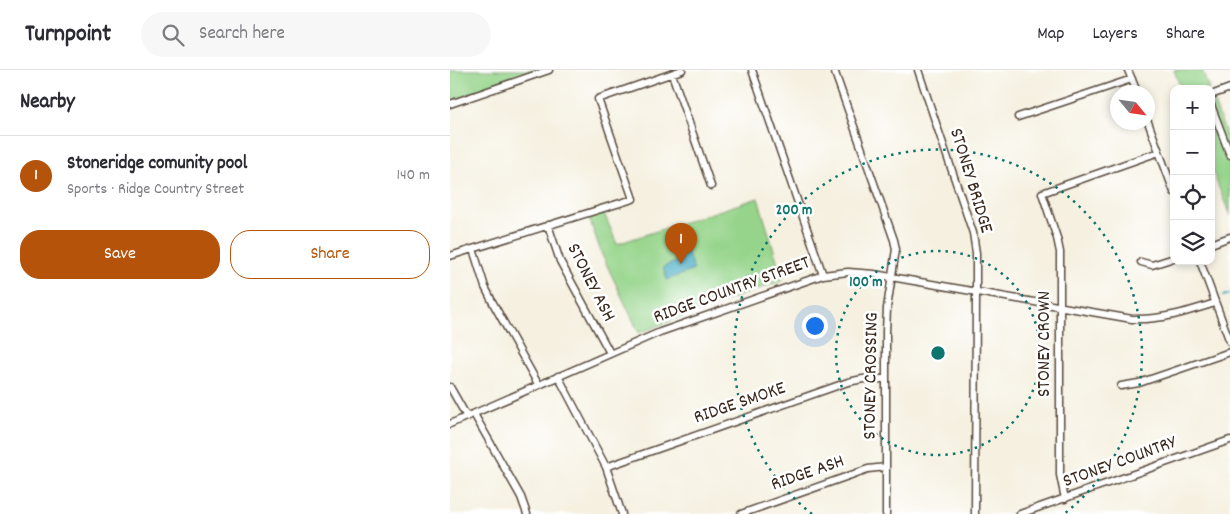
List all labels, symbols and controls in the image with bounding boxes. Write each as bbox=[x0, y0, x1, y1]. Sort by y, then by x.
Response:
search box bbox=[141, 12, 491, 57]
text: Turnpoint bbox=[25, 18, 111, 52]
icon: search bbox=[159, 21, 187, 49]
text: Search here bbox=[199, 21, 285, 48]
text: Map bbox=[1037, 22, 1064, 47]
text: Layers bbox=[1092, 22, 1138, 47]
text: Share bbox=[1166, 22, 1205, 47]
north arrow bbox=[1110, 85, 1155, 130]
map controls bbox=[1170, 85, 1215, 265]
button: + bbox=[1170, 85, 1215, 130]
text: Nearby bbox=[20, 88, 75, 118]
street label: STONEY BRIDGE bbox=[941, 125, 999, 237]
button: − bbox=[1170, 130, 1215, 175]
text: Stoneridge comunity pool bbox=[67, 151, 247, 178]
text: 1 bbox=[34, 164, 38, 187]
text: 140 m bbox=[396, 164, 430, 187]
button: locate bbox=[1170, 175, 1215, 220]
text: Sports · Ridge Country Street bbox=[67, 178, 244, 201]
text: 200 m bbox=[776, 200, 812, 222]
button: layers bbox=[1170, 220, 1215, 265]
pin: 1 bbox=[665, 223, 697, 264]
button: Save bbox=[20, 230, 220, 279]
button: Share bbox=[230, 230, 430, 279]
street label: STONEY ASH bbox=[559, 239, 621, 327]
street label: RIDGE COUNTRY STREET bbox=[650, 250, 814, 332]
text: 100 m bbox=[849, 272, 883, 294]
street label: STONEY CROWN bbox=[1032, 291, 1059, 397]
street label: STONEY CROSSING bbox=[857, 312, 887, 440]
your location bbox=[802, 313, 828, 339]
centre of rings bbox=[929, 344, 947, 362]
street label: RIDGE SMOKE bbox=[691, 376, 790, 432]
street label: STONEY COUNTRY bbox=[1060, 430, 1181, 496]
street label: RIDGE ASH bbox=[768, 449, 848, 499]

